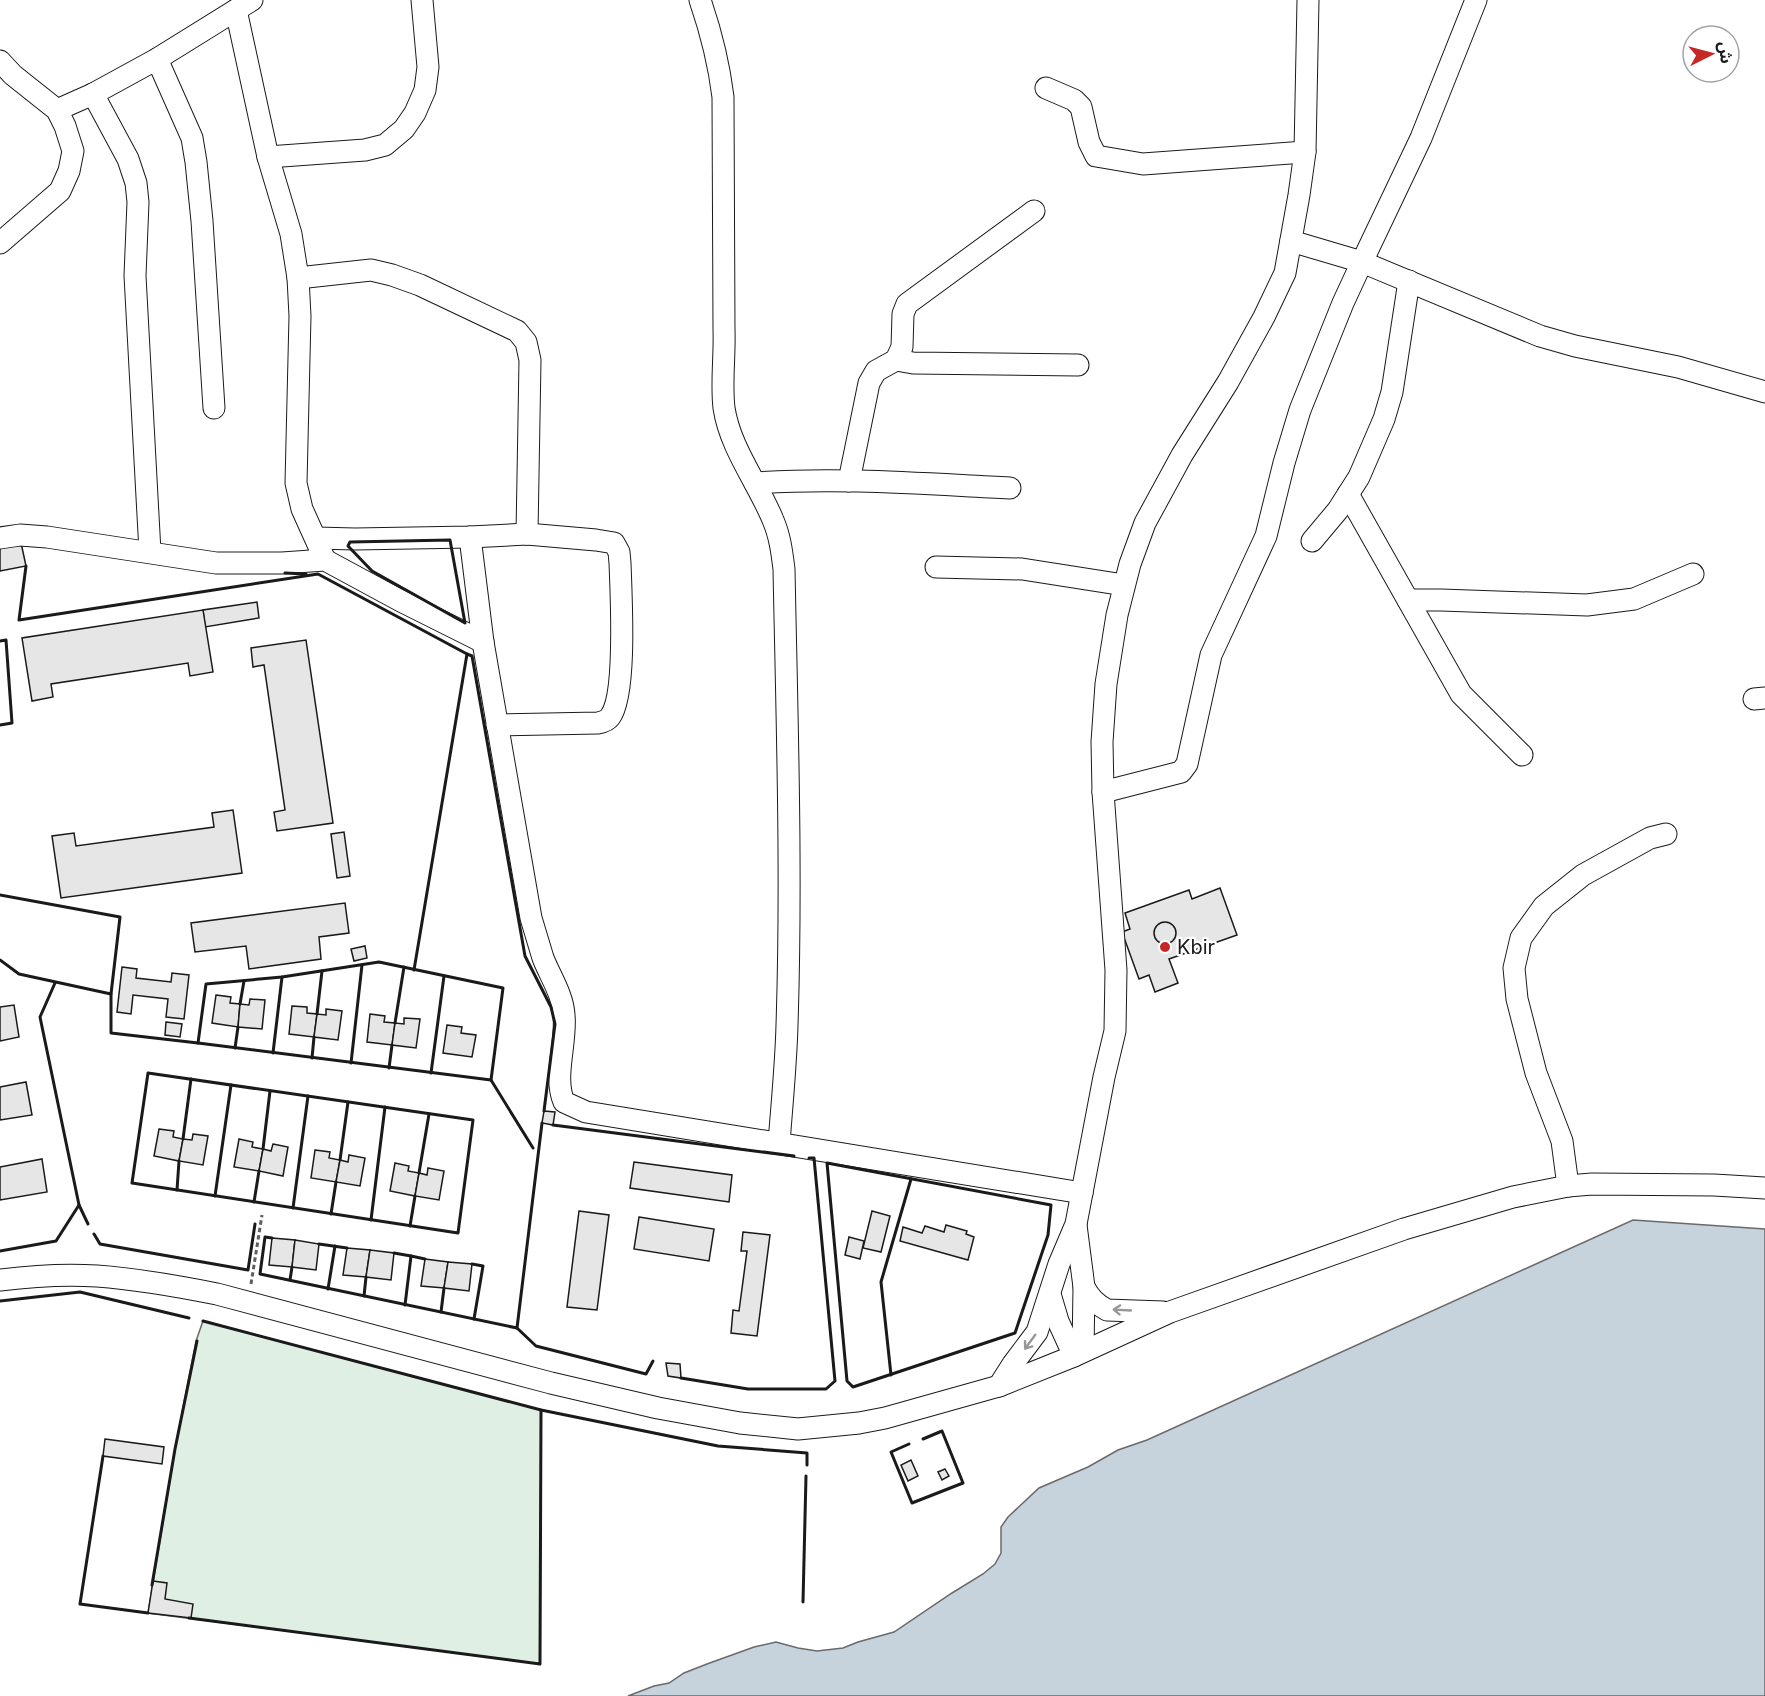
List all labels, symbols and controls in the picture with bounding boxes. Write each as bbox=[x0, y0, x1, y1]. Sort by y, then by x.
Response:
north arrow bbox=[1681, 24, 1741, 84]
text: ش bbox=[1715, 40, 1737, 64]
place label: Kbir bbox=[1177, 935, 1216, 959]
marker: Kbir bbox=[1158, 940, 1172, 954]
one-way arrow bbox=[1112, 1305, 1132, 1316]
one-way arrow bbox=[1024, 1334, 1036, 1350]

